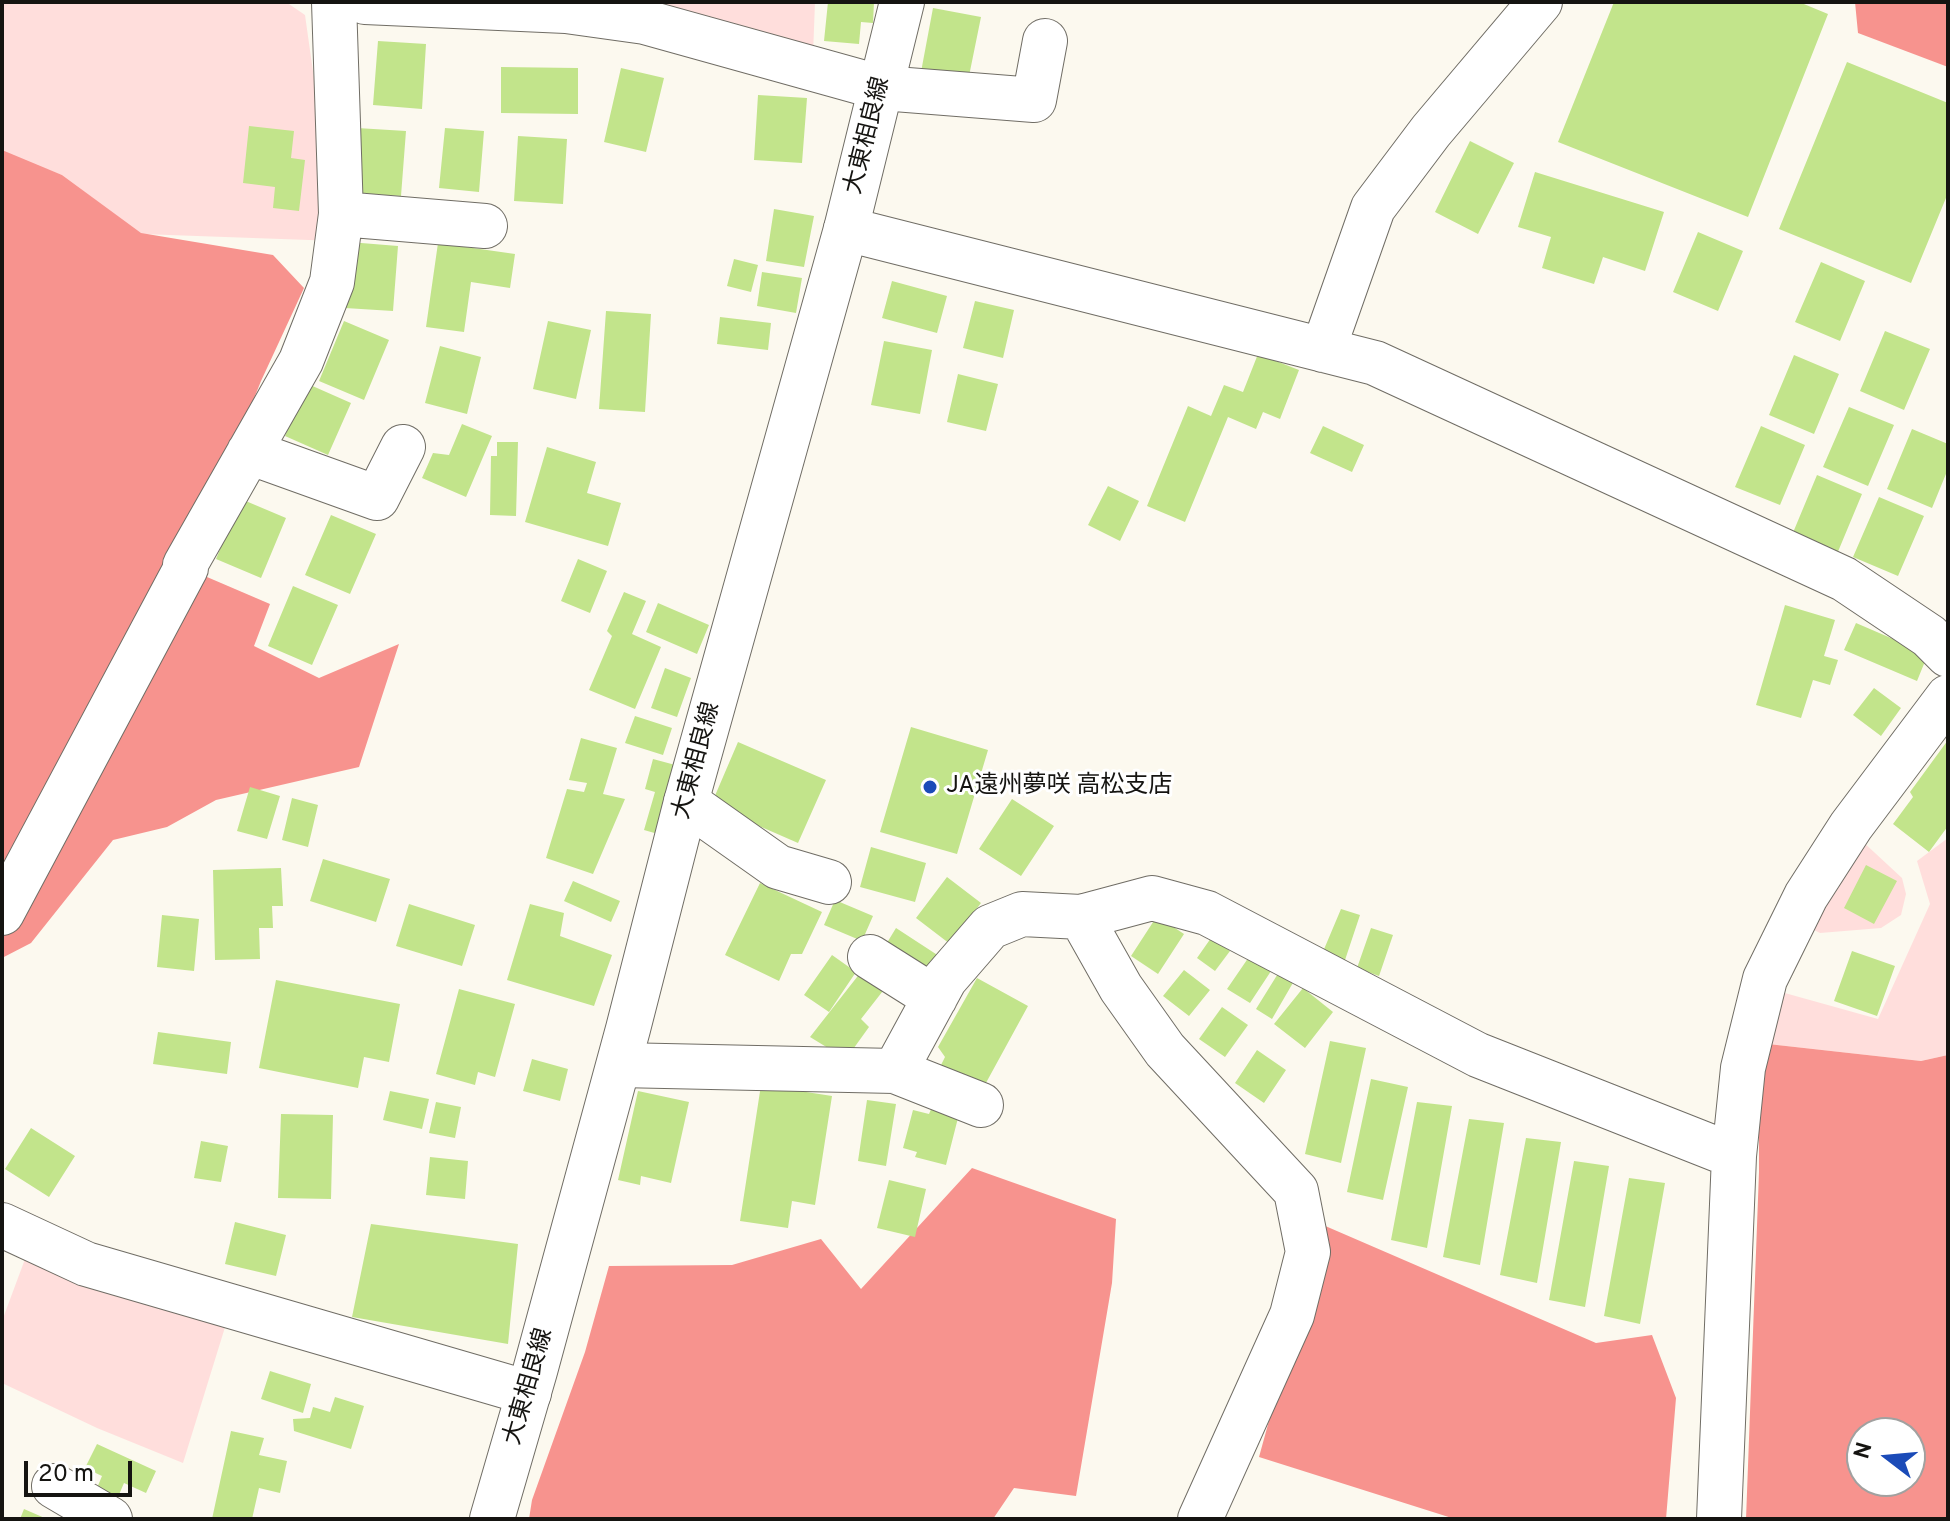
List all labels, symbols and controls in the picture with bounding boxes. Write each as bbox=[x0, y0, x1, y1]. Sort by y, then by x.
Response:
street label: 大東相良線 bbox=[841, 74, 897, 198]
street label: 大東相良線 bbox=[669, 699, 727, 823]
place label: JA遠州夢咲 高松支店 bbox=[946, 773, 1172, 801]
marker: JA遠州夢咲 高松支店 bbox=[921, 778, 939, 796]
street label: 大東相良線 bbox=[500, 1325, 560, 1449]
north arrow bbox=[1846, 1417, 1926, 1497]
text: N bbox=[1849, 1439, 1880, 1462]
scale bar bbox=[28, 1445, 136, 1495]
text: 20 m bbox=[38, 1460, 94, 1490]

